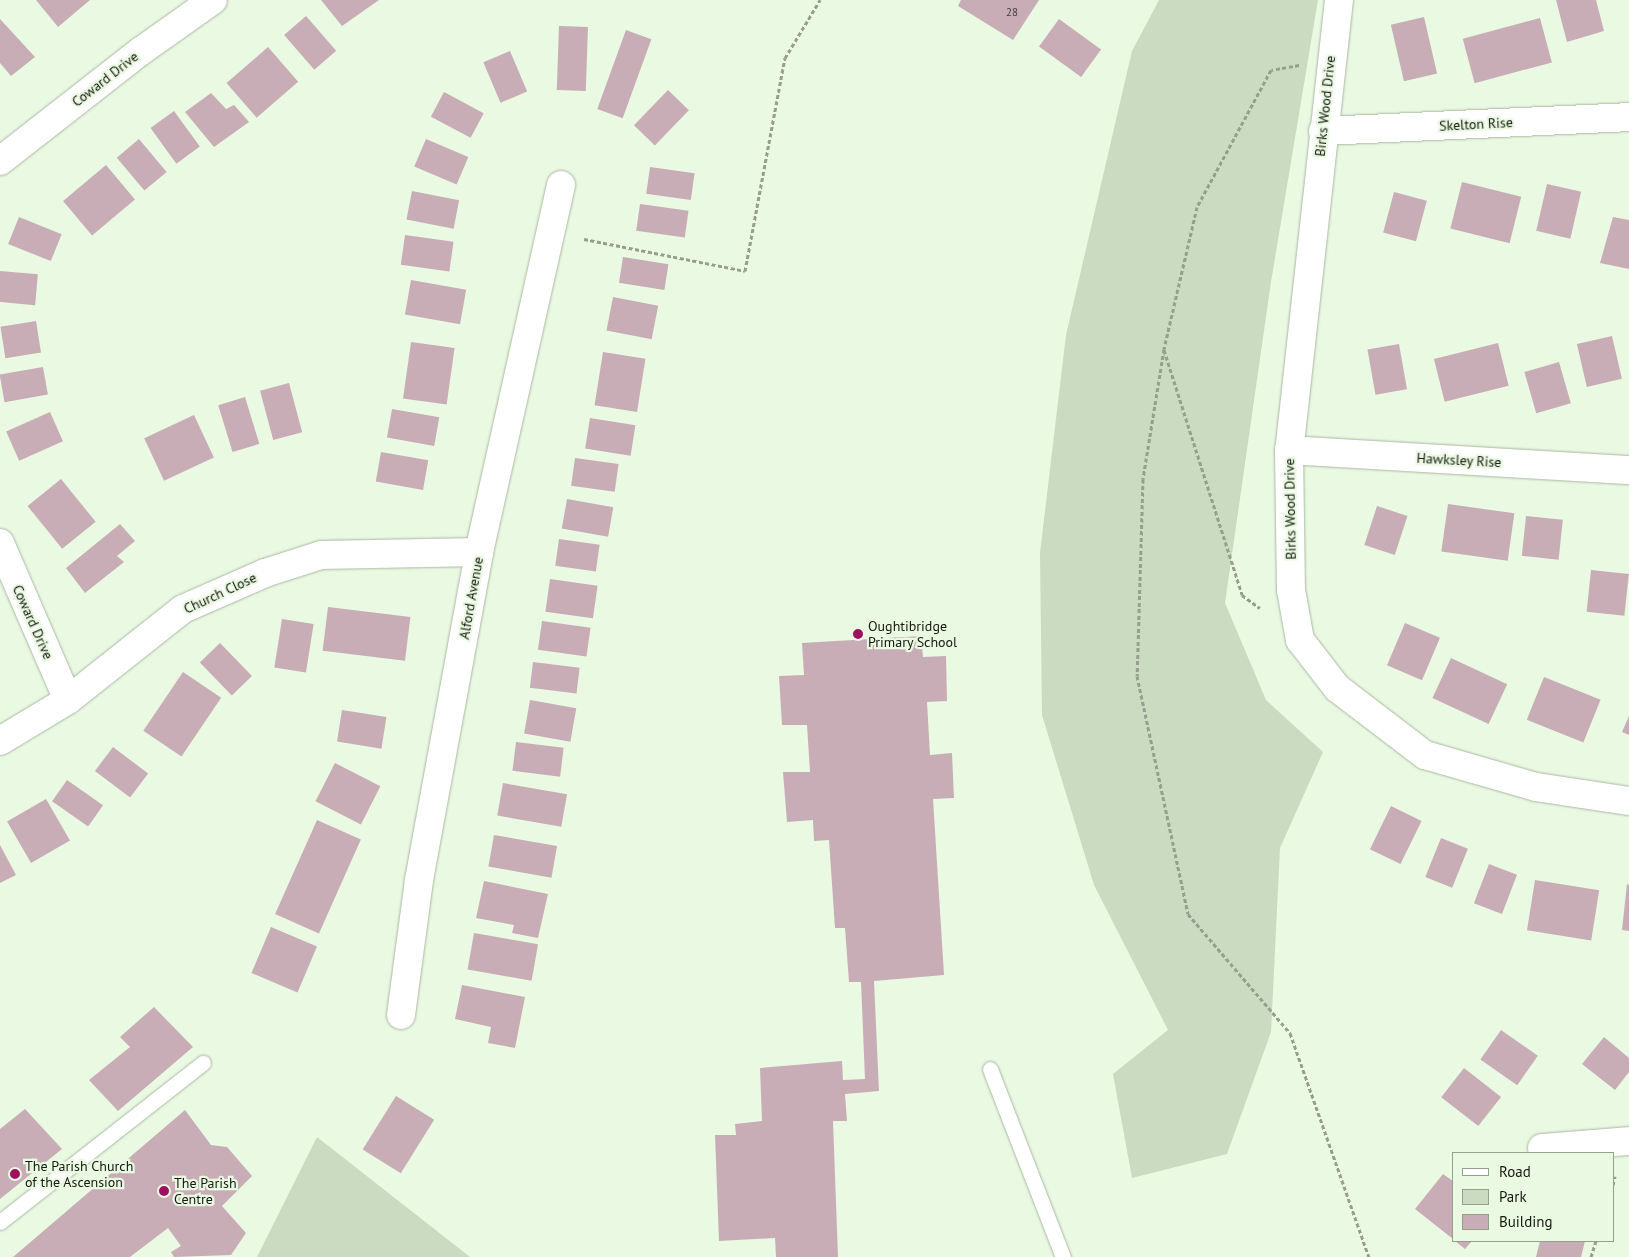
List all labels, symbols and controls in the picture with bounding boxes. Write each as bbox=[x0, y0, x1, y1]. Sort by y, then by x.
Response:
house number: 28 bbox=[1006, 5, 1018, 19]
street label: Coward Drive bbox=[69, 48, 141, 110]
street label: Birks Wood Drive bbox=[1311, 55, 1339, 157]
street label: Skelton Rise bbox=[1439, 114, 1513, 134]
street label: Hawksley Rise bbox=[1416, 449, 1502, 471]
street label: Birks Wood Drive bbox=[1281, 458, 1299, 560]
street label: Alford Avenue bbox=[455, 555, 487, 641]
street label: Church Close bbox=[181, 569, 259, 617]
street label: Coward Drive bbox=[9, 582, 57, 662]
place label: Oughtibridge Primary School bbox=[868, 618, 958, 650]
marker: Oughtibridge Primary School bbox=[852, 628, 864, 640]
legend bbox=[1452, 1152, 1614, 1242]
place label: The Parish Church of the Ascension bbox=[25, 1158, 133, 1190]
text: Road bbox=[1499, 1162, 1531, 1181]
marker: The Parish Church of the Ascension bbox=[9, 1168, 21, 1180]
place label: The Parish Centre bbox=[174, 1175, 237, 1208]
marker: The Parish Centre bbox=[158, 1185, 170, 1197]
text: Park bbox=[1499, 1187, 1527, 1206]
text: Building bbox=[1499, 1212, 1553, 1231]

